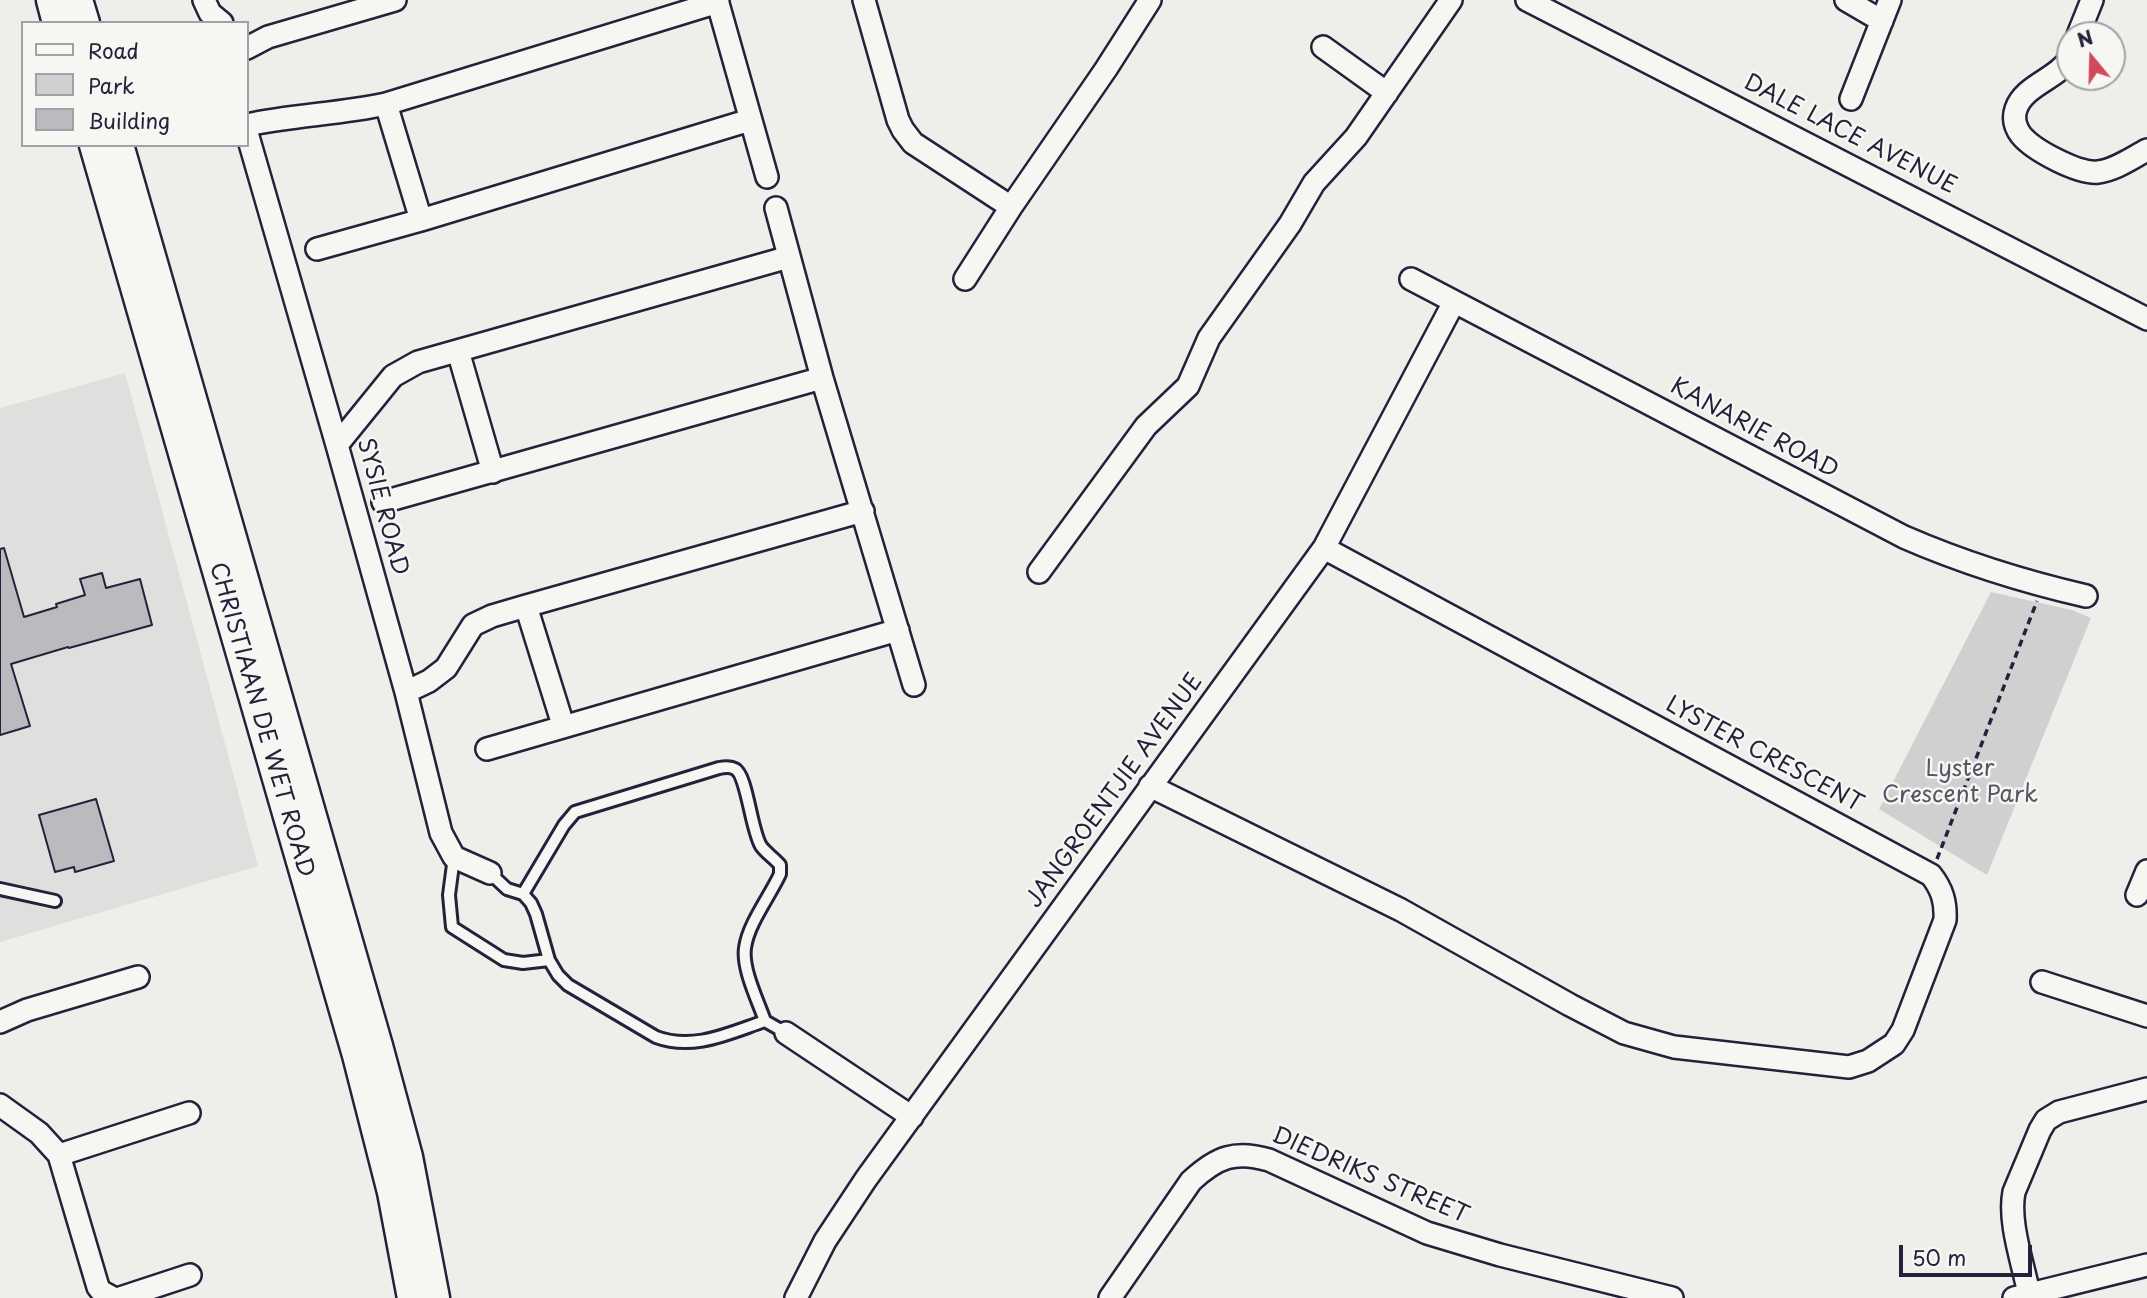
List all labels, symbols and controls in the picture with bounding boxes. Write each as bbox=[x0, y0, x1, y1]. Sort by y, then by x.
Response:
legend bbox=[21, 21, 248, 147]
north arrow bbox=[2056, 21, 2126, 91]
text: N bbox=[2073, 22, 2096, 54]
text: Road bbox=[88, 34, 139, 66]
text: Park bbox=[88, 69, 135, 101]
street label: DALE LACE AVENUE bbox=[1739, 69, 1961, 201]
text: Building bbox=[88, 104, 170, 136]
street label: KANARIE ROAD bbox=[1665, 373, 1843, 485]
street label: SYSIE ROAD bbox=[350, 435, 414, 579]
street label: CHRISTIAAN DE WET ROAD bbox=[203, 559, 319, 881]
street label: JANGROENTJIE AVENUE bbox=[1021, 669, 1209, 913]
street label: LYSTER CRESCENT bbox=[1661, 691, 1867, 819]
park label: Lyster Crescent Park bbox=[1882, 756, 2038, 810]
street label: DIEDRIKS STREET bbox=[1267, 1122, 1473, 1230]
scale bar bbox=[1902, 1232, 2035, 1276]
text: 50 m bbox=[1912, 1241, 1966, 1273]

